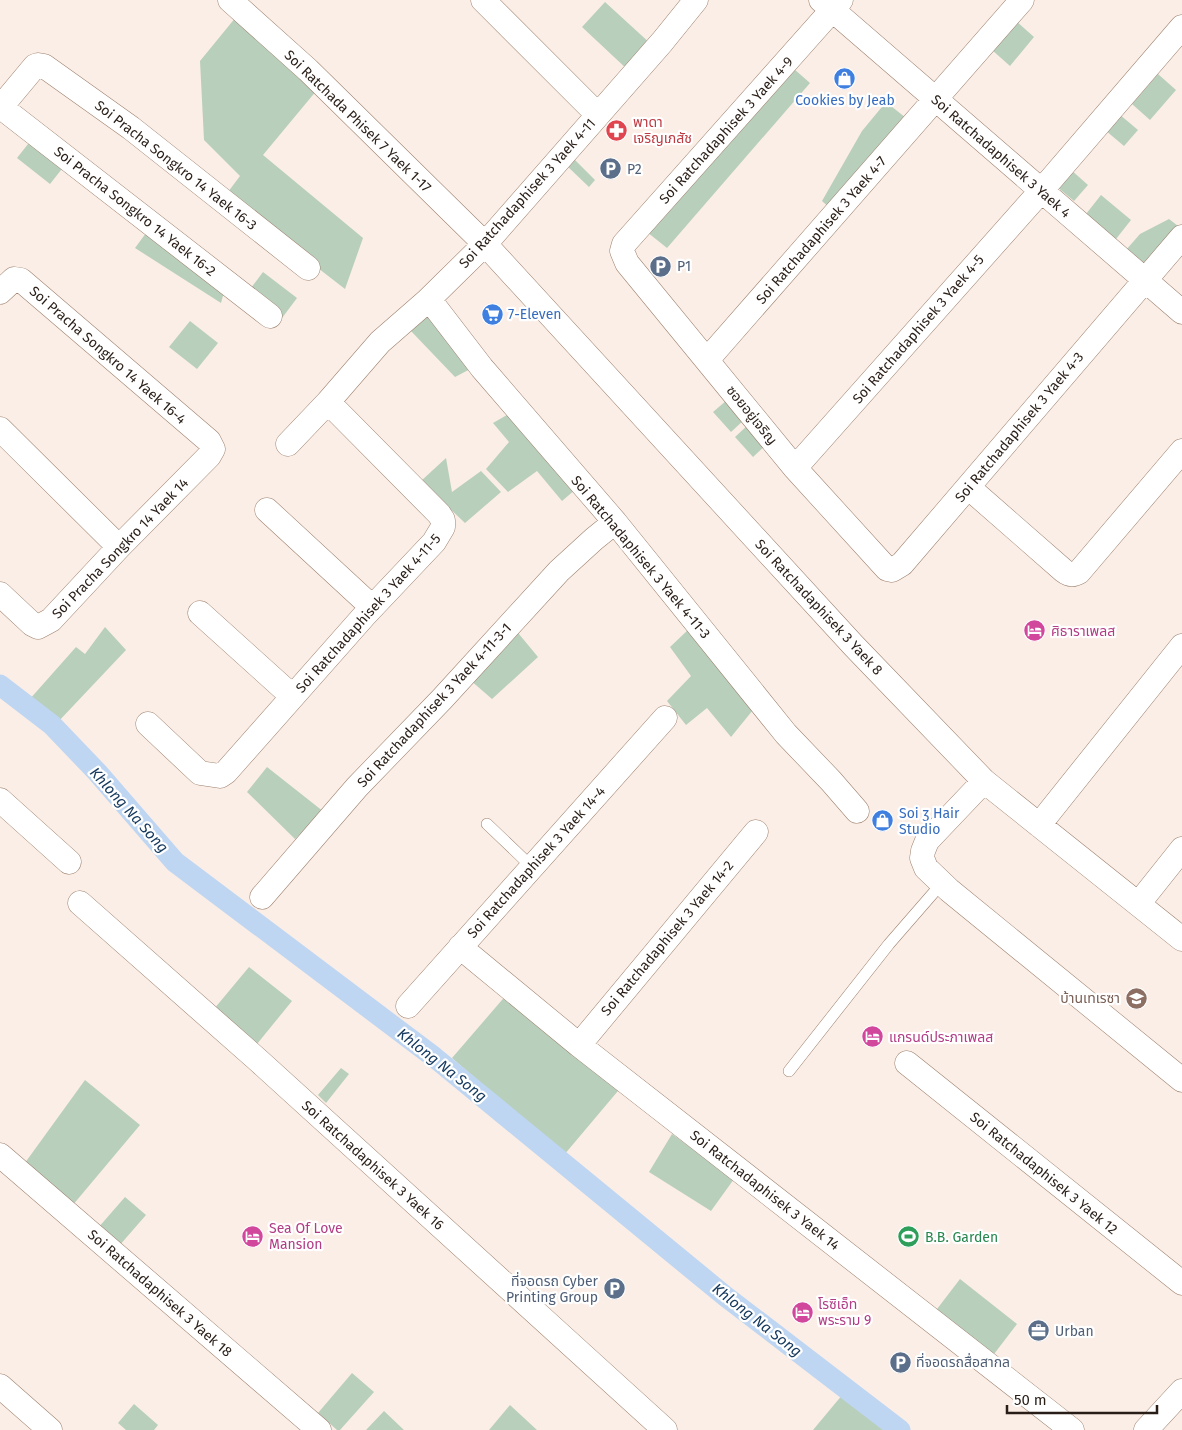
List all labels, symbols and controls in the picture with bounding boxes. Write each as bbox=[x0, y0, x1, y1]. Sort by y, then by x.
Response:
street label: Soi Ratchada Phisek 7 Yaek 1-17 bbox=[281, 47, 434, 196]
street label: Soi Ratchadaphisek 3 Yaek 4-9 bbox=[656, 53, 797, 207]
shop icon: Cookies by Jeab bbox=[833, 66, 857, 90]
street label: Soi Ratchadaphisek 3 Yaek 4 bbox=[927, 91, 1074, 222]
place label: Cookies by Jeab bbox=[795, 92, 895, 109]
street label: Soi Pracha Songkro 14 Yaek 16-3 bbox=[91, 97, 260, 234]
place label: พาดา เจริญเภสัช bbox=[633, 114, 692, 147]
street label: Soi Ratchadaphisek 3 Yaek 4-11 bbox=[456, 115, 599, 272]
pharmacy icon: พาดา เจริญเภสัช bbox=[605, 118, 629, 142]
street label: Soi Pracha Songkro 14 Yaek 16-2 bbox=[50, 143, 219, 280]
street label: Soi Ratchadaphisek 3 Yaek 4-7 bbox=[753, 153, 890, 308]
parking icon: P2 bbox=[599, 157, 623, 181]
place label: P2 bbox=[627, 161, 642, 178]
street label: Soi Ratchadaphisek 3 Yaek 4-5 bbox=[849, 251, 988, 407]
parking icon: P1 bbox=[649, 254, 673, 278]
place label: P1 bbox=[677, 258, 691, 275]
street label: Soi Pracha Songkro 14 Yaek 16-4 bbox=[26, 283, 190, 428]
supermarket icon: 7-Eleven bbox=[480, 302, 504, 326]
place label: 7-Eleven bbox=[508, 306, 562, 323]
street label: Soi Ratchadaphisek 3 Yaek 4-3 bbox=[952, 349, 1087, 506]
street label: ซอยอยู่เจริญ bbox=[723, 382, 781, 448]
street label: Soi Ratchadaphisek 3 Yaek 4-11-3 bbox=[567, 472, 714, 642]
street label: Soi Pracha Songkro 14 Yaek 14 bbox=[49, 474, 192, 622]
street label: Soi Ratchadaphisek 3 Yaek 4-11-5 bbox=[292, 530, 444, 696]
street label: Soi Ratchadaphisek 3 Yaek 8 bbox=[751, 536, 886, 679]
hotel icon: ศิธาราเพลส bbox=[1023, 619, 1047, 643]
street label: Soi Ratchadaphisek 3 Yaek 4-11-3-1 bbox=[354, 620, 515, 791]
place label: ศิธาราเพลส bbox=[1051, 623, 1115, 640]
water label: Khlong Na Song bbox=[86, 764, 172, 856]
street label: Soi Ratchadaphisek 3 Yaek 14-4 bbox=[464, 783, 609, 942]
place label: Soi ʒ Hair Studio bbox=[899, 805, 960, 838]
shop icon: Soi ʒ Hair Studio bbox=[871, 809, 895, 833]
street label: Soi Ratchadaphisek 3 Yaek 14-2 bbox=[598, 857, 737, 1019]
school or university icon: บ้านเทเรซา bbox=[1124, 986, 1148, 1010]
place label: บ้านเทเรซา bbox=[1060, 990, 1120, 1007]
water label: Khlong Na Song bbox=[394, 1025, 490, 1105]
hotel icon: แกรนด์ประภาเพลส bbox=[861, 1025, 885, 1049]
place label: แกรนด์ประภาเพลส bbox=[889, 1029, 993, 1046]
street label: Soi Ratchadaphisek 3 Yaek 16 bbox=[298, 1097, 447, 1234]
street label: Soi Ratchadaphisek 3 Yaek 12 bbox=[967, 1109, 1121, 1238]
street label: Soi Ratchadaphisek 3 Yaek 14 bbox=[686, 1127, 843, 1254]
place label: Sea Of Love Mansion bbox=[269, 1220, 343, 1253]
hotel icon: Sea Of Love Mansion bbox=[241, 1224, 265, 1248]
sports icon: B.B. Garden bbox=[897, 1225, 921, 1249]
street label: Soi Ratchadaphisek 3 Yaek 18 bbox=[84, 1226, 235, 1361]
place label: B.B. Garden bbox=[925, 1229, 998, 1246]
place label: ที่จอดรถ Cyber Printing Group bbox=[506, 1271, 599, 1306]
parking icon: ที่จอดรถ Cyber Printing Group bbox=[602, 1277, 626, 1301]
water label: Khlong Na Song bbox=[709, 1280, 805, 1360]
place label: โรซิเอ็ท พระราม 9 bbox=[818, 1296, 871, 1329]
hotel icon: โรซิเอ็ท พระราม 9 bbox=[790, 1300, 814, 1324]
office icon: Urban bbox=[1027, 1319, 1051, 1343]
place label: Urban bbox=[1055, 1323, 1094, 1340]
parking icon: ที่จอดรถสื่อสากล bbox=[888, 1350, 912, 1374]
place label: ที่จอดรถสื่อสากล bbox=[916, 1352, 1010, 1371]
scale bar bbox=[1007, 1382, 1157, 1414]
text: 50 m bbox=[1014, 1391, 1047, 1409]

